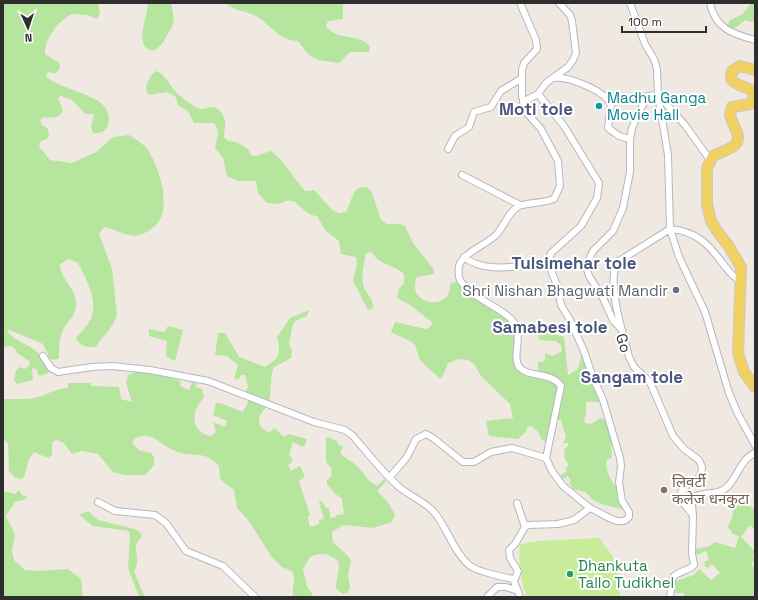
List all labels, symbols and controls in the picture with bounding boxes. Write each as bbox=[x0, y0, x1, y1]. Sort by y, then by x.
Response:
north arrow bbox=[8, 8, 48, 48]
scale bar bbox=[622, 8, 706, 34]
text: 100 m bbox=[628, 14, 662, 30]
text: N bbox=[24, 31, 33, 45]
place label: Madhu Ganga Movie Hall bbox=[607, 88, 707, 124]
district label: Moti tole bbox=[499, 98, 573, 120]
marker: Madhu Ganga Movie Hall bbox=[594, 101, 604, 111]
district label: Tulsimehar tole bbox=[511, 252, 637, 274]
place label: Shri Nishan Bhagwati Mandir bbox=[463, 281, 668, 300]
marker: Shri Nishan Bhagwati Mandir bbox=[671, 285, 681, 295]
district label: Samabesi tole bbox=[492, 316, 608, 338]
street label: Go bbox=[612, 331, 636, 355]
district label: Sangam tole bbox=[581, 366, 683, 388]
place label: लिवर्टी कलेज धनकुटा bbox=[672, 472, 750, 509]
marker: लिवर्टी कलेज धनकुटा bbox=[659, 485, 669, 495]
place label: Dhankuta Tallo Tudikhel bbox=[578, 556, 674, 592]
marker: Dhankuta Tallo Tudikhel bbox=[565, 569, 575, 579]

